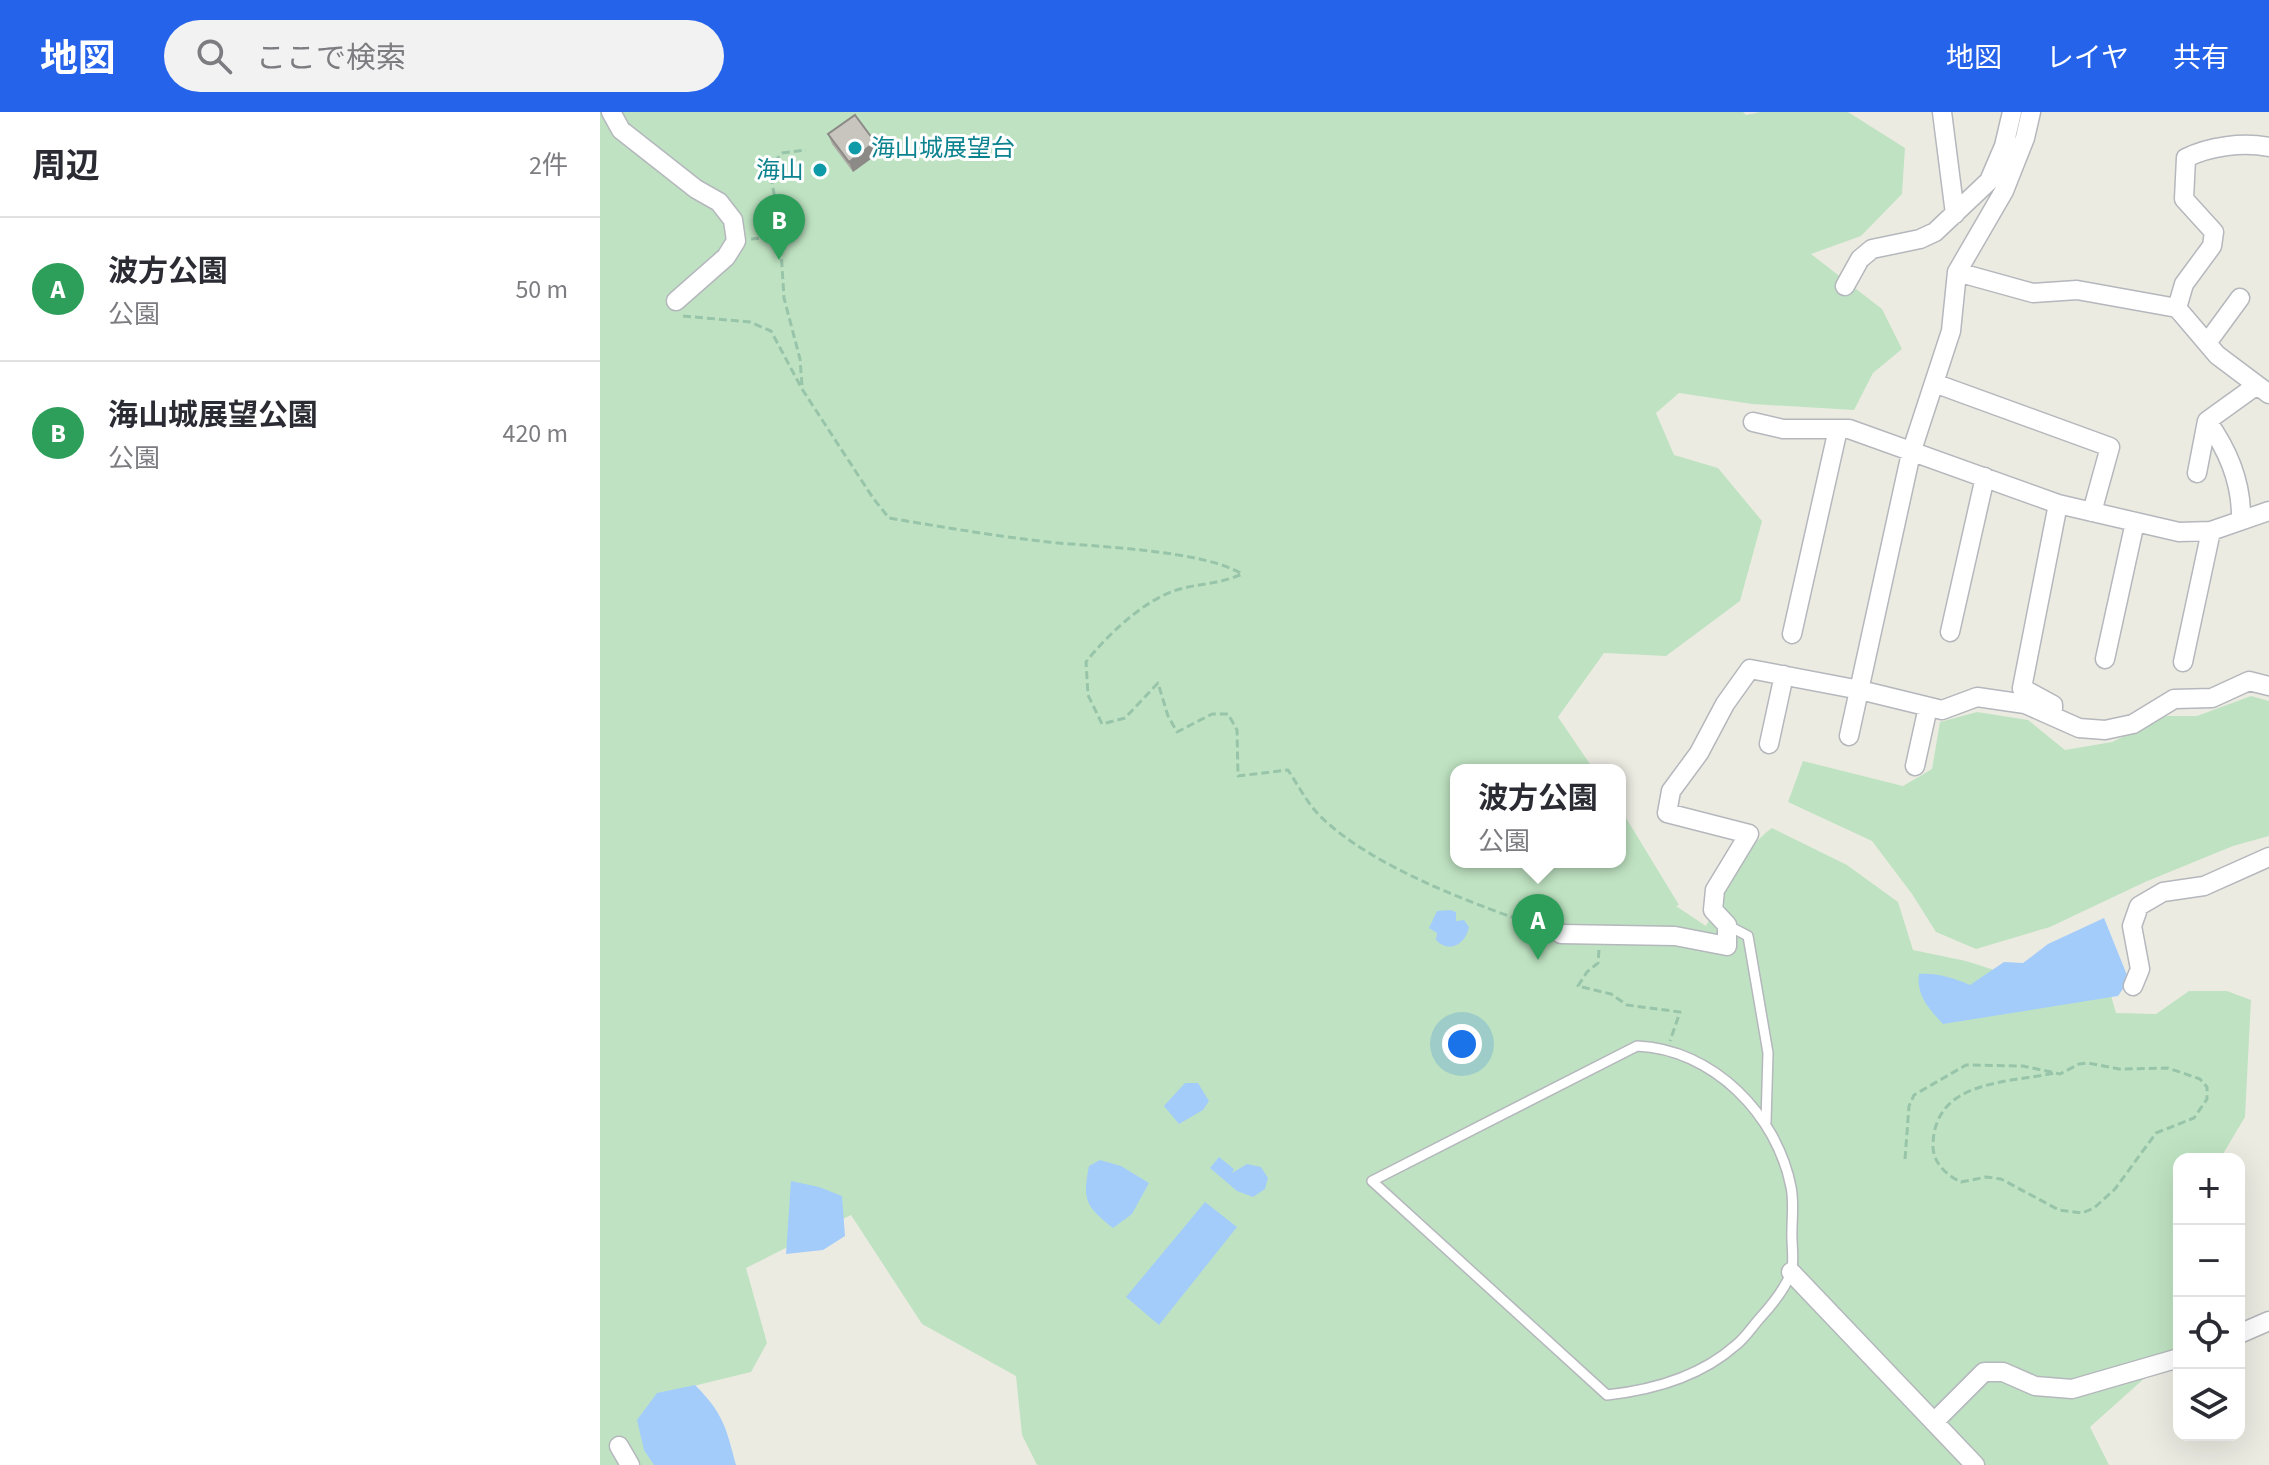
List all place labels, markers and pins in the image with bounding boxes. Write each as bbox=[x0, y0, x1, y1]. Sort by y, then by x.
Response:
place label: 海山城展望台 bbox=[871, 131, 1015, 166]
marker: 海山城展望台 bbox=[846, 139, 864, 157]
place label: 海山 bbox=[756, 153, 804, 188]
marker: 海山 bbox=[811, 161, 829, 179]
pin: B bbox=[753, 194, 805, 260]
pin: A bbox=[1512, 894, 1564, 960]

